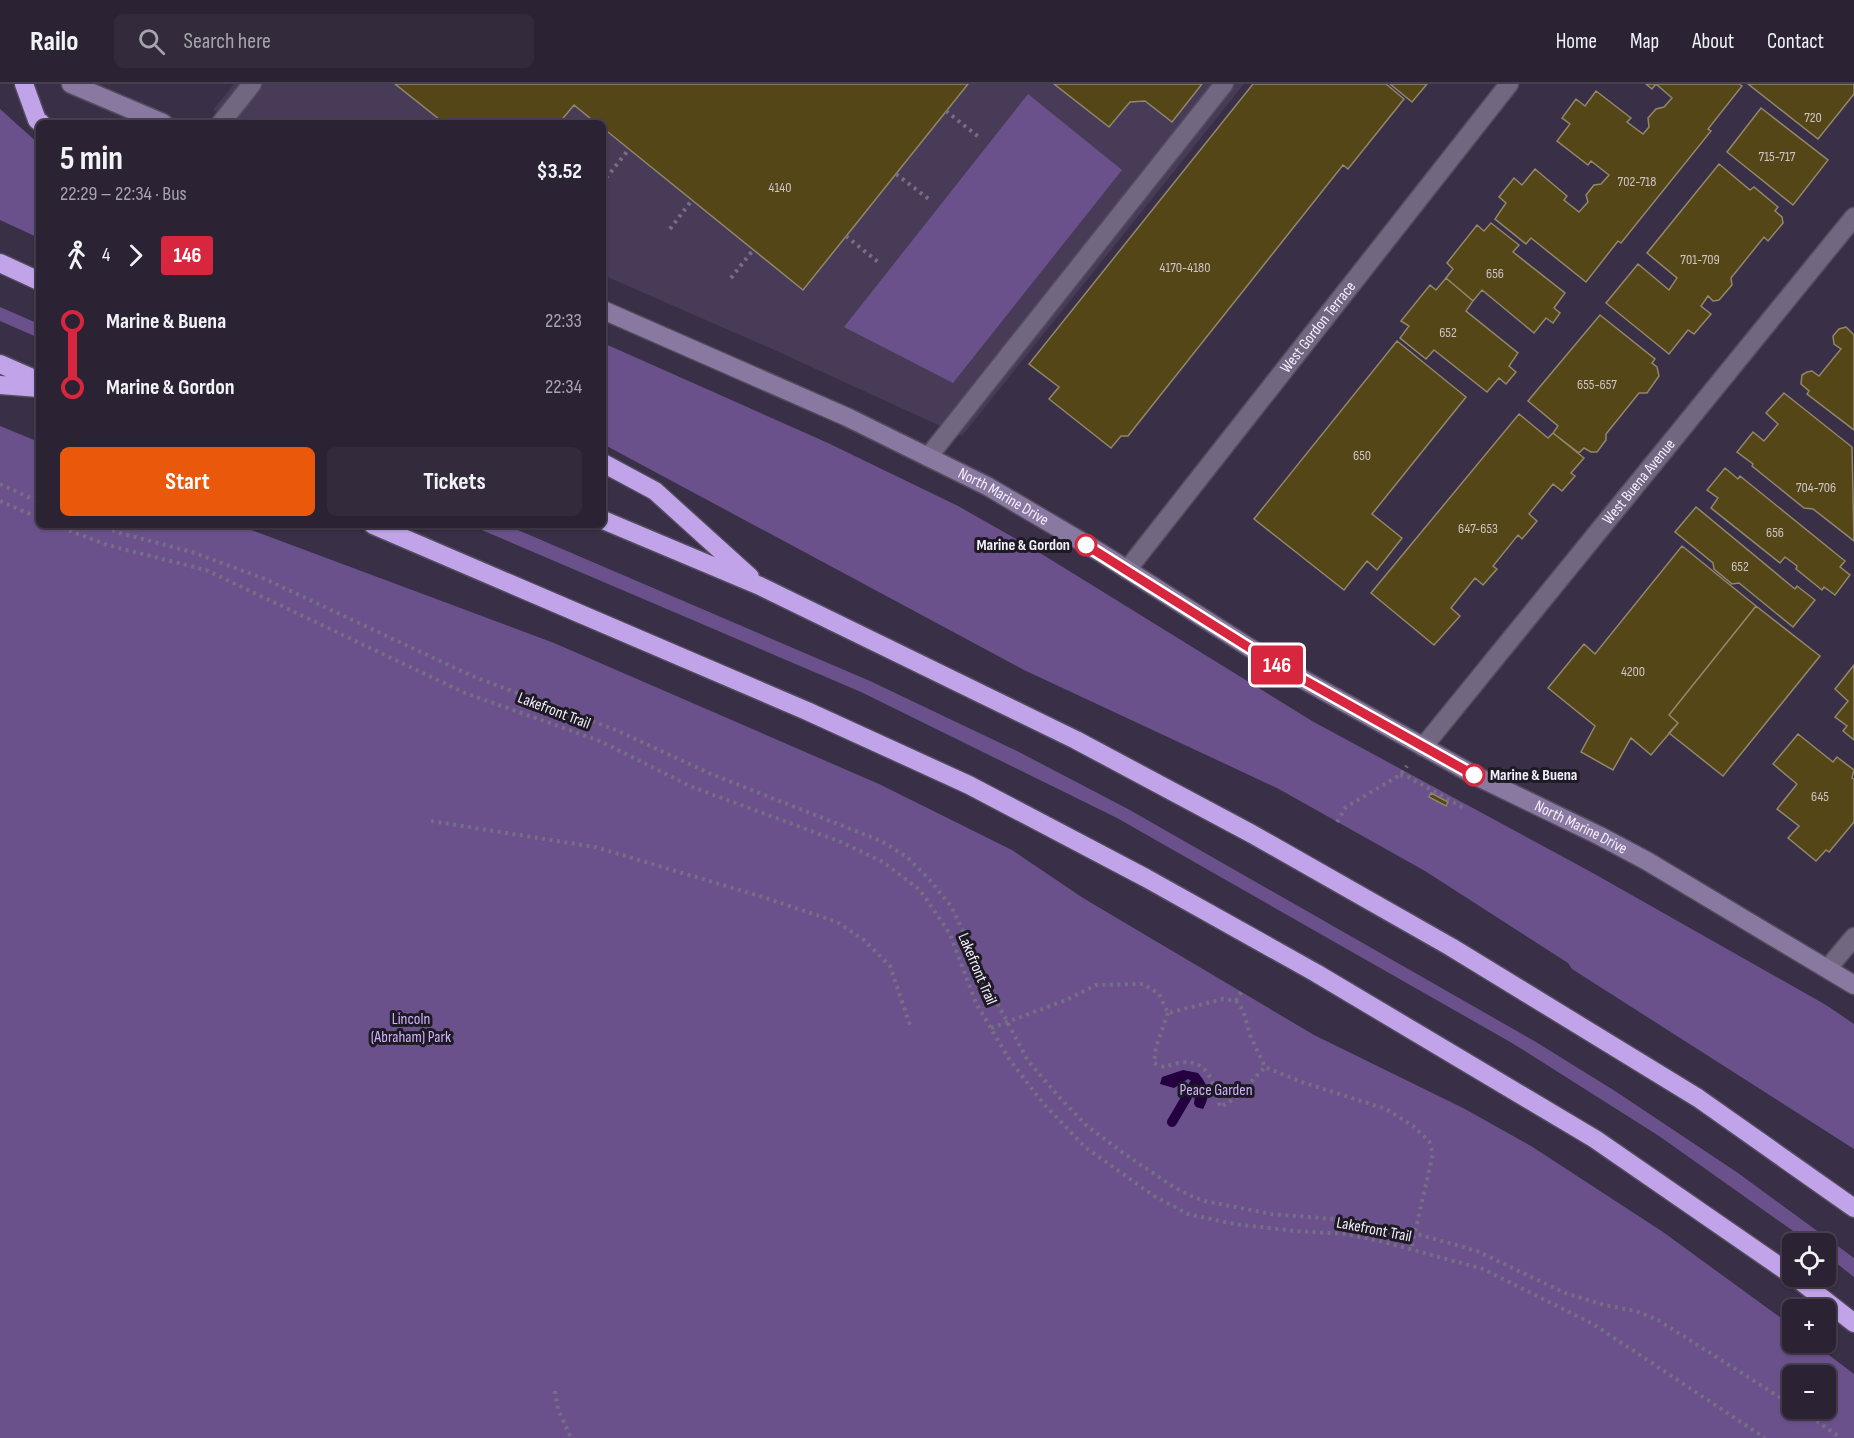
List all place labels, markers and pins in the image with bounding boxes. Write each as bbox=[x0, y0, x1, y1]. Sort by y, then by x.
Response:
marker: Marine & Gordon bbox=[1075, 534, 1097, 556]
place label: Marine & Gordon bbox=[977, 536, 1070, 555]
marker: Marine & Buena bbox=[1463, 764, 1485, 786]
place label: Marine & Buena bbox=[1490, 766, 1577, 785]

